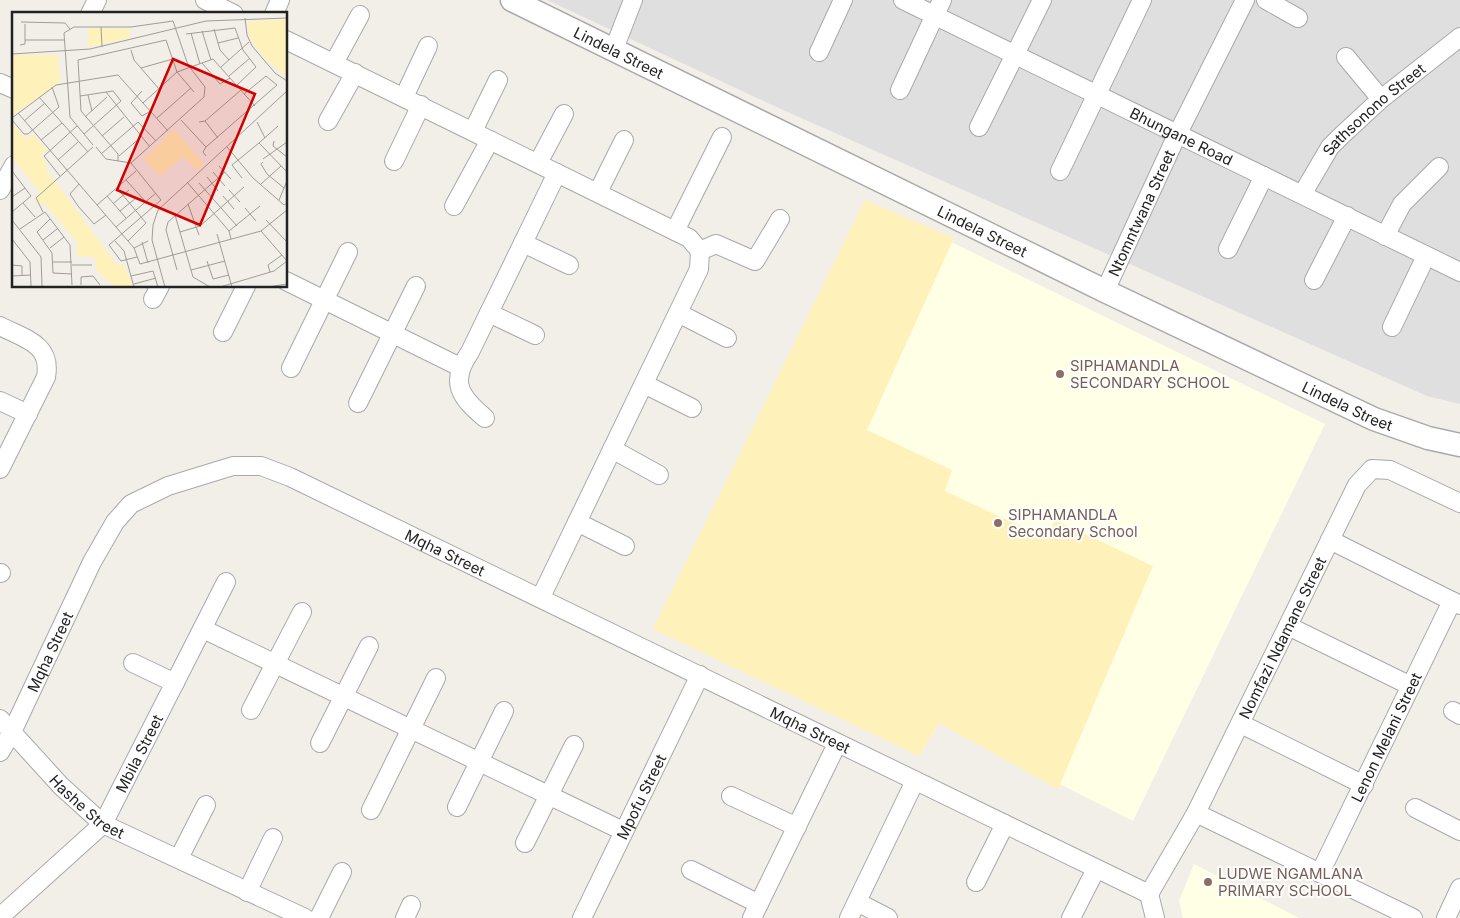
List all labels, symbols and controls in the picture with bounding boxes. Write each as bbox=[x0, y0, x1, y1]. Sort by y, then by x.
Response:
inset map bbox=[12, 12, 288, 288]
street label: Lindela Street bbox=[571, 22, 667, 82]
street label: Sathsonono Street bbox=[1318, 59, 1429, 159]
street label: Bhungane Road bbox=[1127, 103, 1236, 169]
street label: Ntomntwana Street bbox=[1104, 147, 1178, 279]
street label: Lindela Street bbox=[934, 201, 1030, 261]
place label: SIPHAMANDLA SECONDARY SCHOOL bbox=[1070, 356, 1230, 392]
marker: SIPHAMANDLA SECONDARY SCHOOL bbox=[1054, 368, 1066, 380]
street label: Lindela Street bbox=[1299, 377, 1395, 434]
place label: SIPHAMANDLA Secondary School bbox=[1008, 505, 1138, 541]
marker: SIPHAMANDLA Secondary School bbox=[992, 517, 1004, 529]
street label: Mqha Street bbox=[402, 525, 488, 580]
street label: Nomfazi Ndamane Street bbox=[1234, 553, 1330, 722]
street label: Mqha Street bbox=[23, 608, 77, 695]
street label: Lenon Melani Street bbox=[1346, 669, 1425, 805]
street label: Mqha Street bbox=[767, 702, 854, 757]
street label: Mbila Street bbox=[111, 711, 167, 796]
street label: Mpofu Street bbox=[612, 751, 670, 842]
street label: Hashe Street bbox=[46, 770, 128, 842]
place label: LUDWE NGAMLANA PRIMARY SCHOOL bbox=[1218, 864, 1363, 900]
marker: LUDWE NGAMLANA PRIMARY SCHOOL bbox=[1202, 876, 1214, 888]

